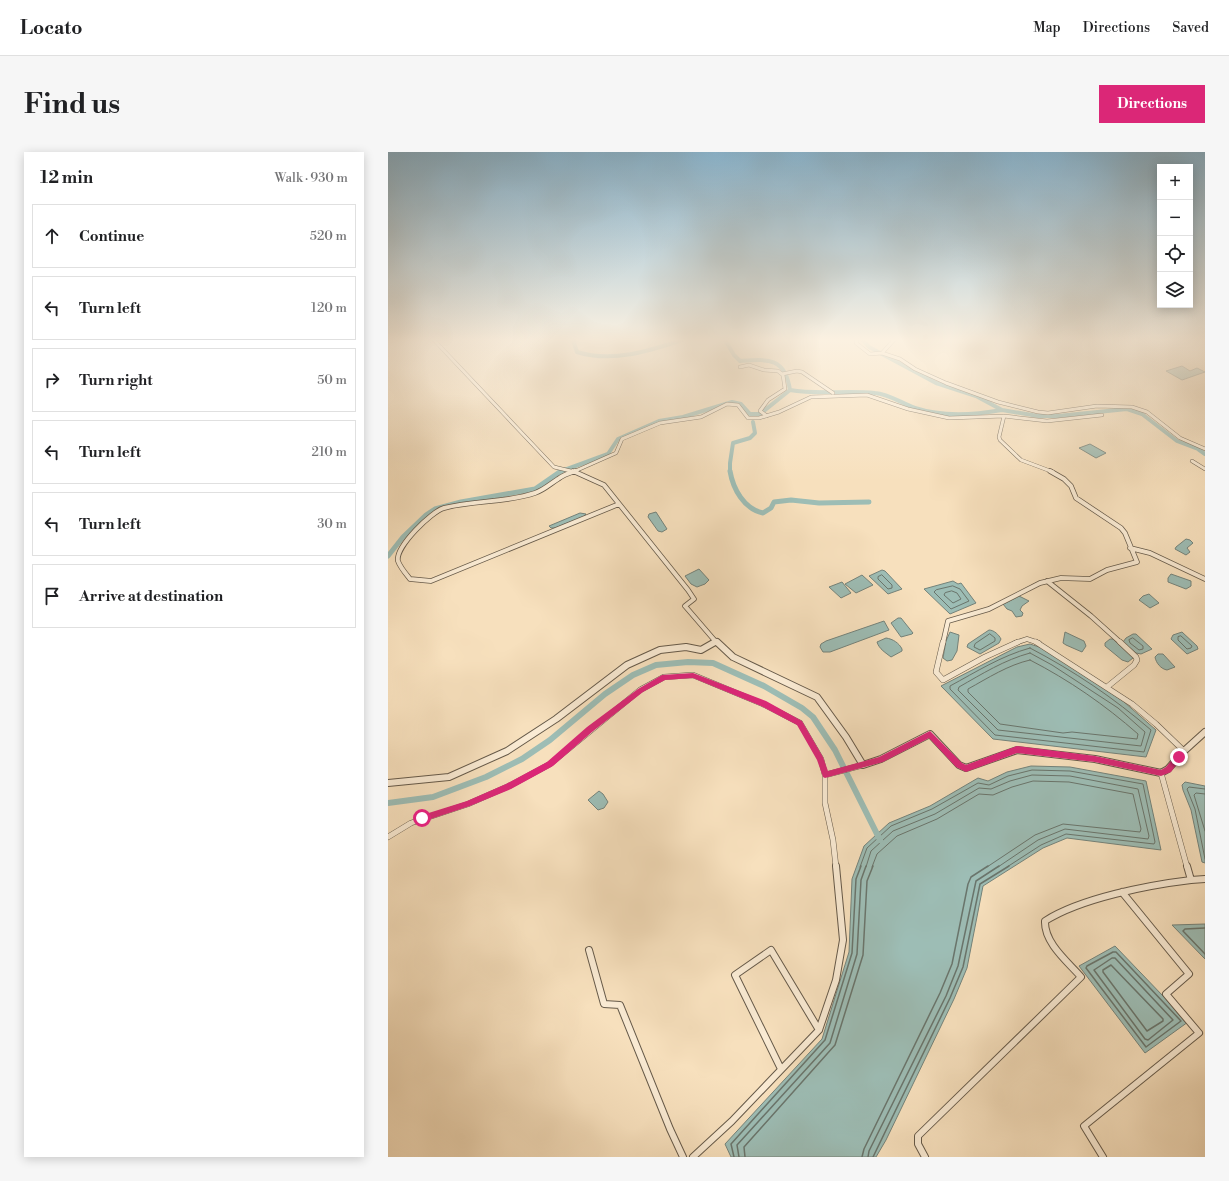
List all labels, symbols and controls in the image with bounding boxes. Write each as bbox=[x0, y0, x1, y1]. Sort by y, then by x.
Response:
text: Locato bbox=[20, 16, 82, 40]
text: Map bbox=[1033, 19, 1061, 37]
text: Directions bbox=[1083, 19, 1150, 37]
text: Saved bbox=[1172, 19, 1209, 37]
button: Directions bbox=[1099, 85, 1205, 123]
text: Find us bbox=[24, 87, 120, 122]
map controls bbox=[1157, 164, 1193, 308]
button: + bbox=[1157, 164, 1193, 200]
text: 12 min bbox=[40, 167, 93, 189]
text: Walk · 930 m bbox=[275, 170, 348, 186]
button: − bbox=[1157, 200, 1193, 236]
icon: ahead bbox=[41, 225, 63, 247]
text: Continue bbox=[79, 227, 144, 246]
text: 520 m bbox=[310, 228, 347, 244]
button: locate bbox=[1157, 236, 1193, 272]
button: layers bbox=[1157, 272, 1193, 308]
icon: left bbox=[41, 297, 63, 319]
text: Turn left bbox=[79, 299, 141, 318]
text: 120 m bbox=[311, 300, 347, 316]
icon: right bbox=[41, 369, 63, 391]
text: Turn right bbox=[79, 371, 153, 390]
text: 50 m bbox=[317, 372, 347, 388]
icon: left bbox=[41, 441, 63, 463]
text: Turn left bbox=[79, 443, 141, 462]
text: 210 m bbox=[312, 444, 347, 460]
icon: left bbox=[41, 513, 63, 535]
text: Turn left bbox=[79, 515, 141, 534]
text: 30 m bbox=[317, 516, 347, 532]
icon: arrive bbox=[41, 585, 63, 607]
text: Arrive at destination bbox=[79, 587, 223, 606]
route end bbox=[1170, 748, 1188, 766]
route start bbox=[413, 809, 431, 827]

